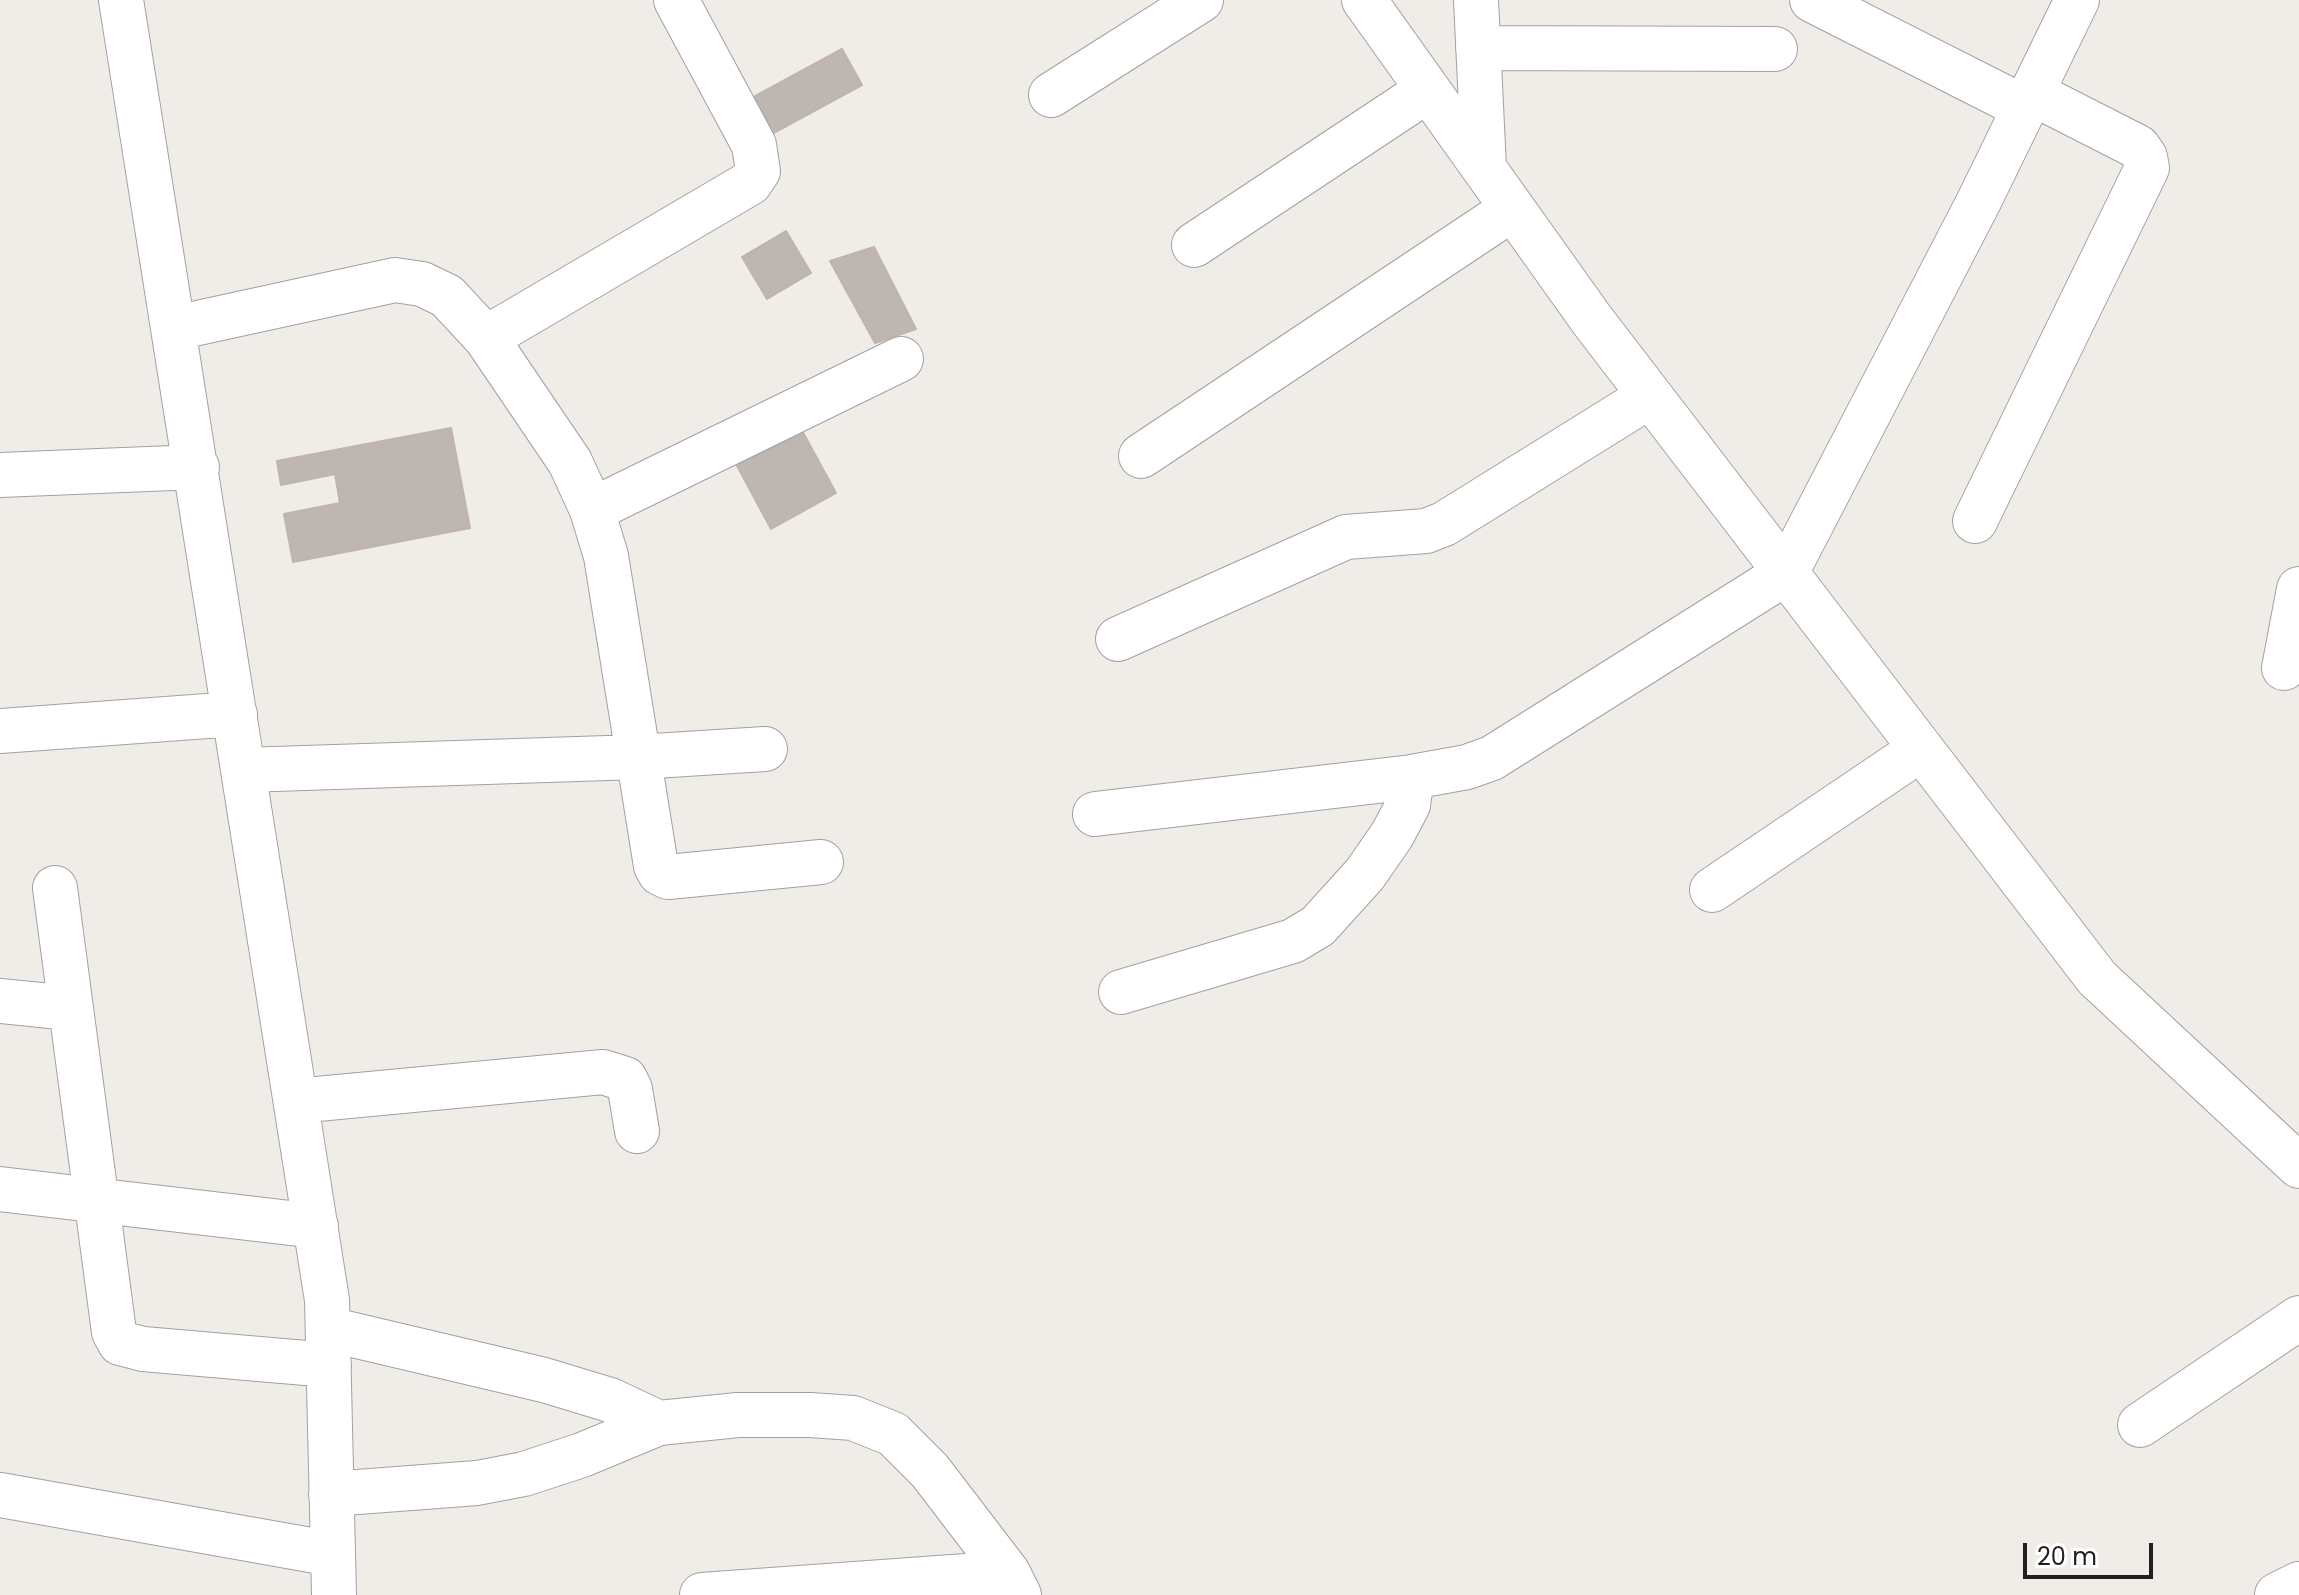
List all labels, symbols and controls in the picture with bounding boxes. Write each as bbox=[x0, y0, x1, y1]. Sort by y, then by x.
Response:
scale bar bbox=[2027, 1527, 2157, 1577]
text: 20 m bbox=[2037, 1540, 2097, 1573]

